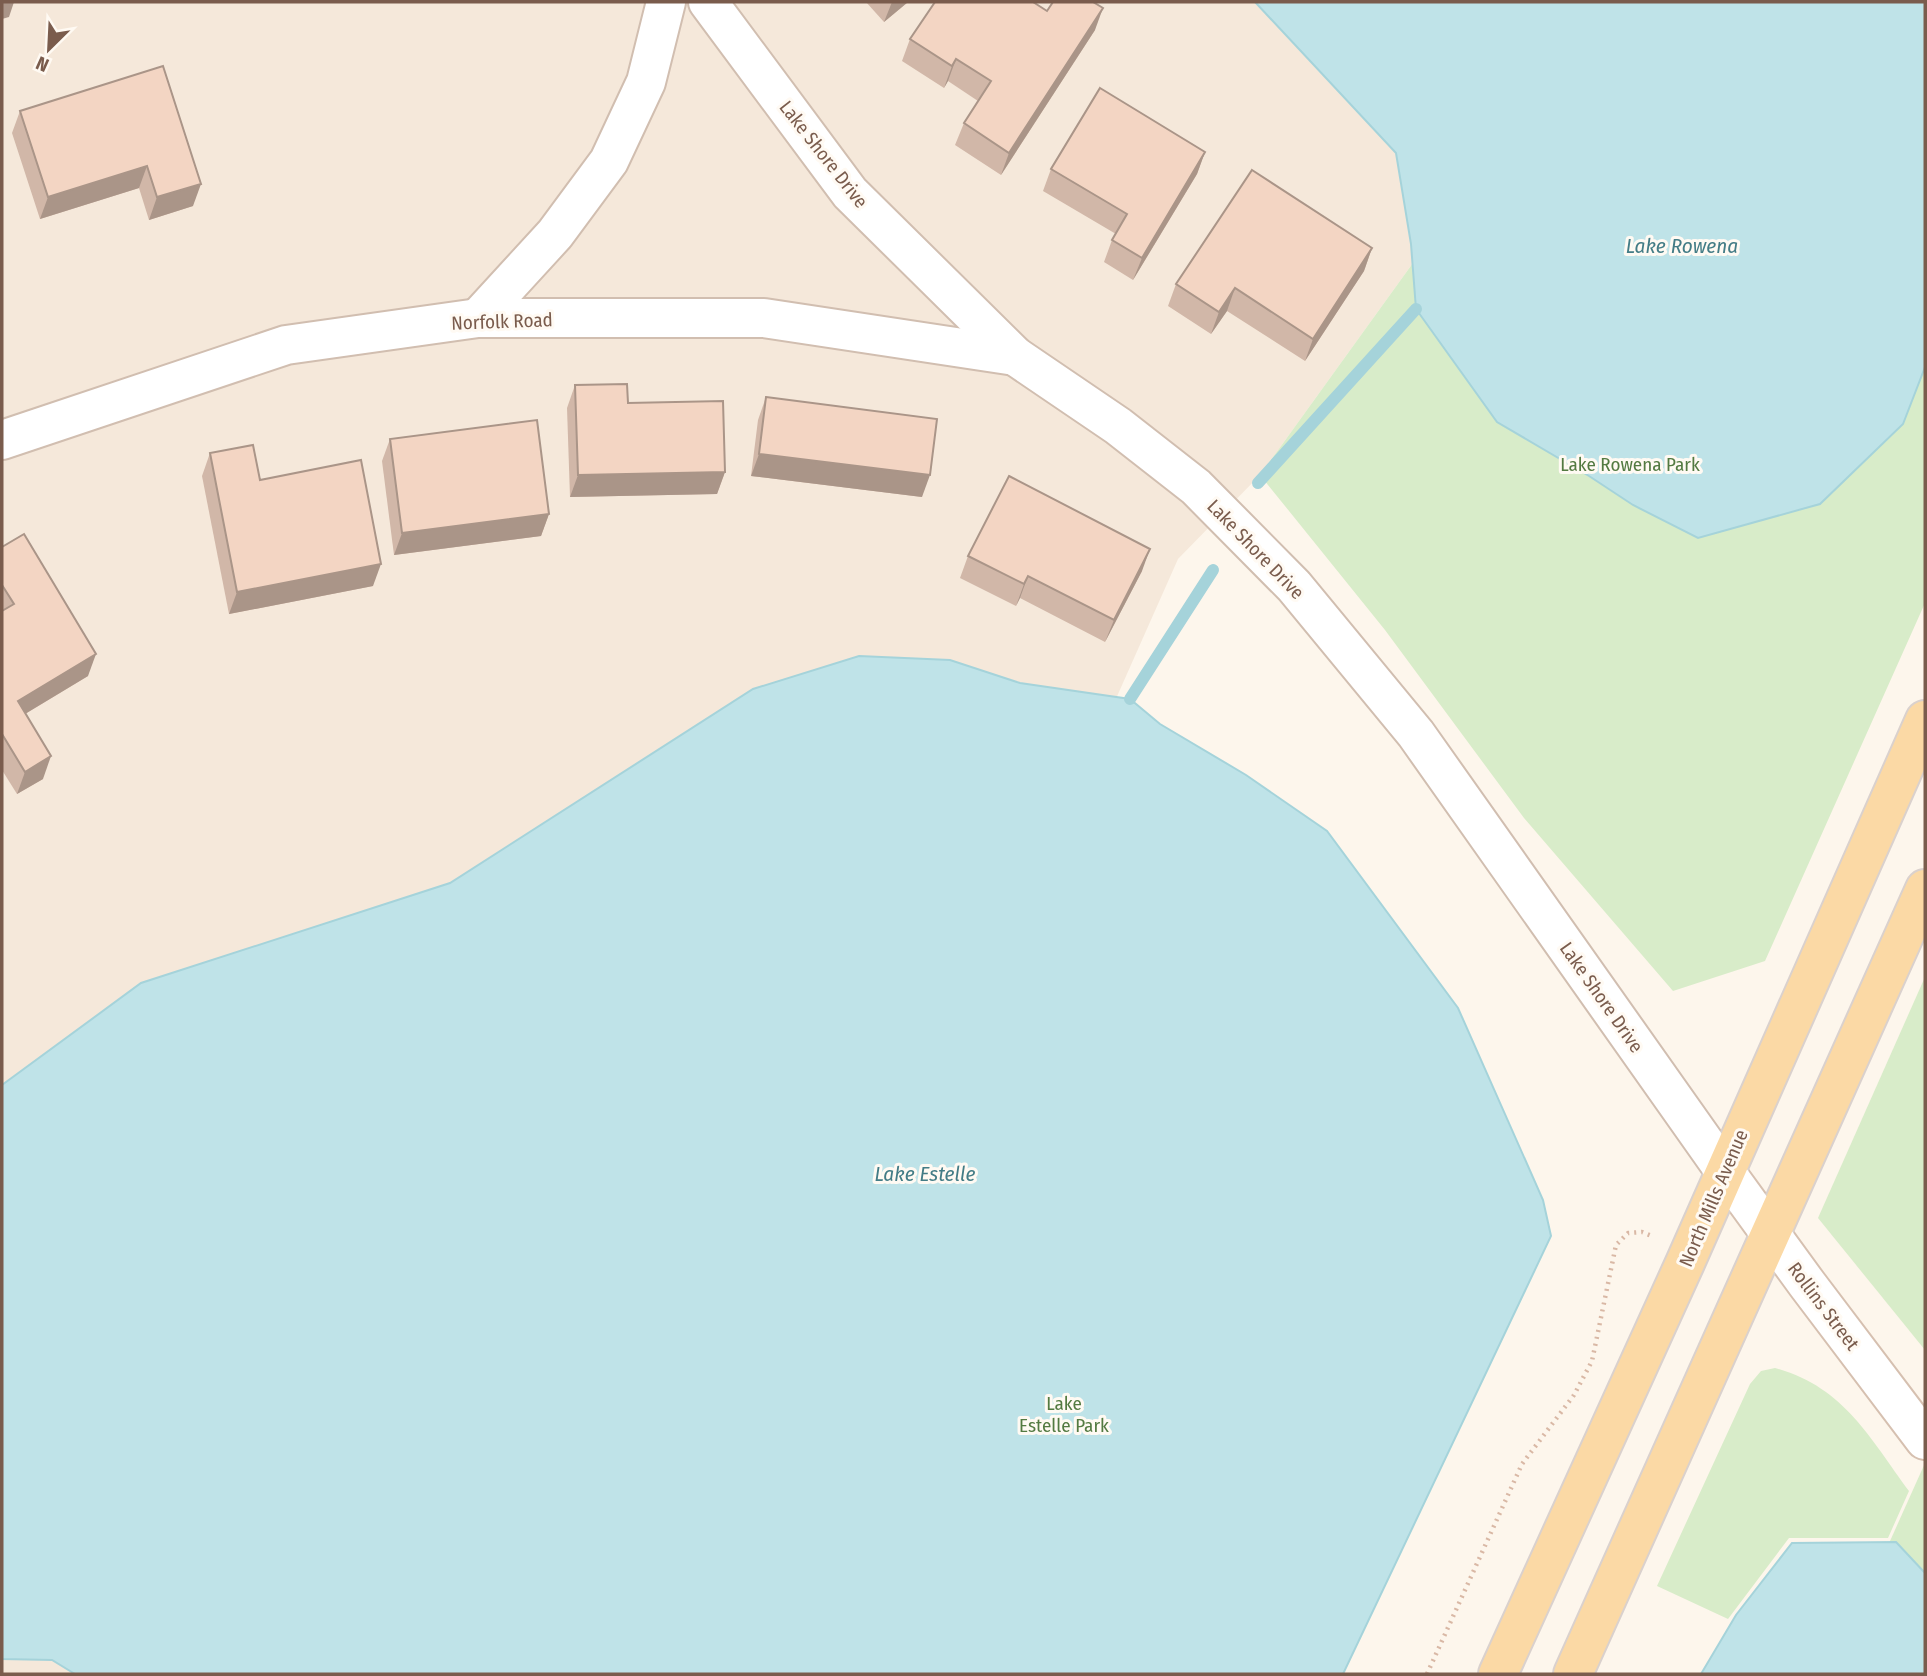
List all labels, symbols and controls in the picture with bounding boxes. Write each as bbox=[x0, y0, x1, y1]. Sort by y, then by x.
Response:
north arrow bbox=[14, 14, 84, 84]
text: N bbox=[32, 51, 52, 77]
street label: Lake Shore Drive bbox=[775, 96, 873, 213]
water label: Lake Rowena bbox=[1626, 233, 1738, 259]
street label: Norfolk Road bbox=[451, 308, 553, 335]
park label: Lake Rowena Park bbox=[1560, 453, 1700, 476]
street label: Lake Shore Drive bbox=[1202, 495, 1309, 604]
street label: Lake Shore Drive bbox=[1555, 938, 1648, 1057]
street label: North Mills Avenue bbox=[1674, 1126, 1753, 1270]
water label: Lake Estelle bbox=[875, 1161, 975, 1187]
street label: Rollins Street bbox=[1783, 1258, 1865, 1355]
park label: Lake Estelle Park bbox=[1019, 1392, 1109, 1437]

